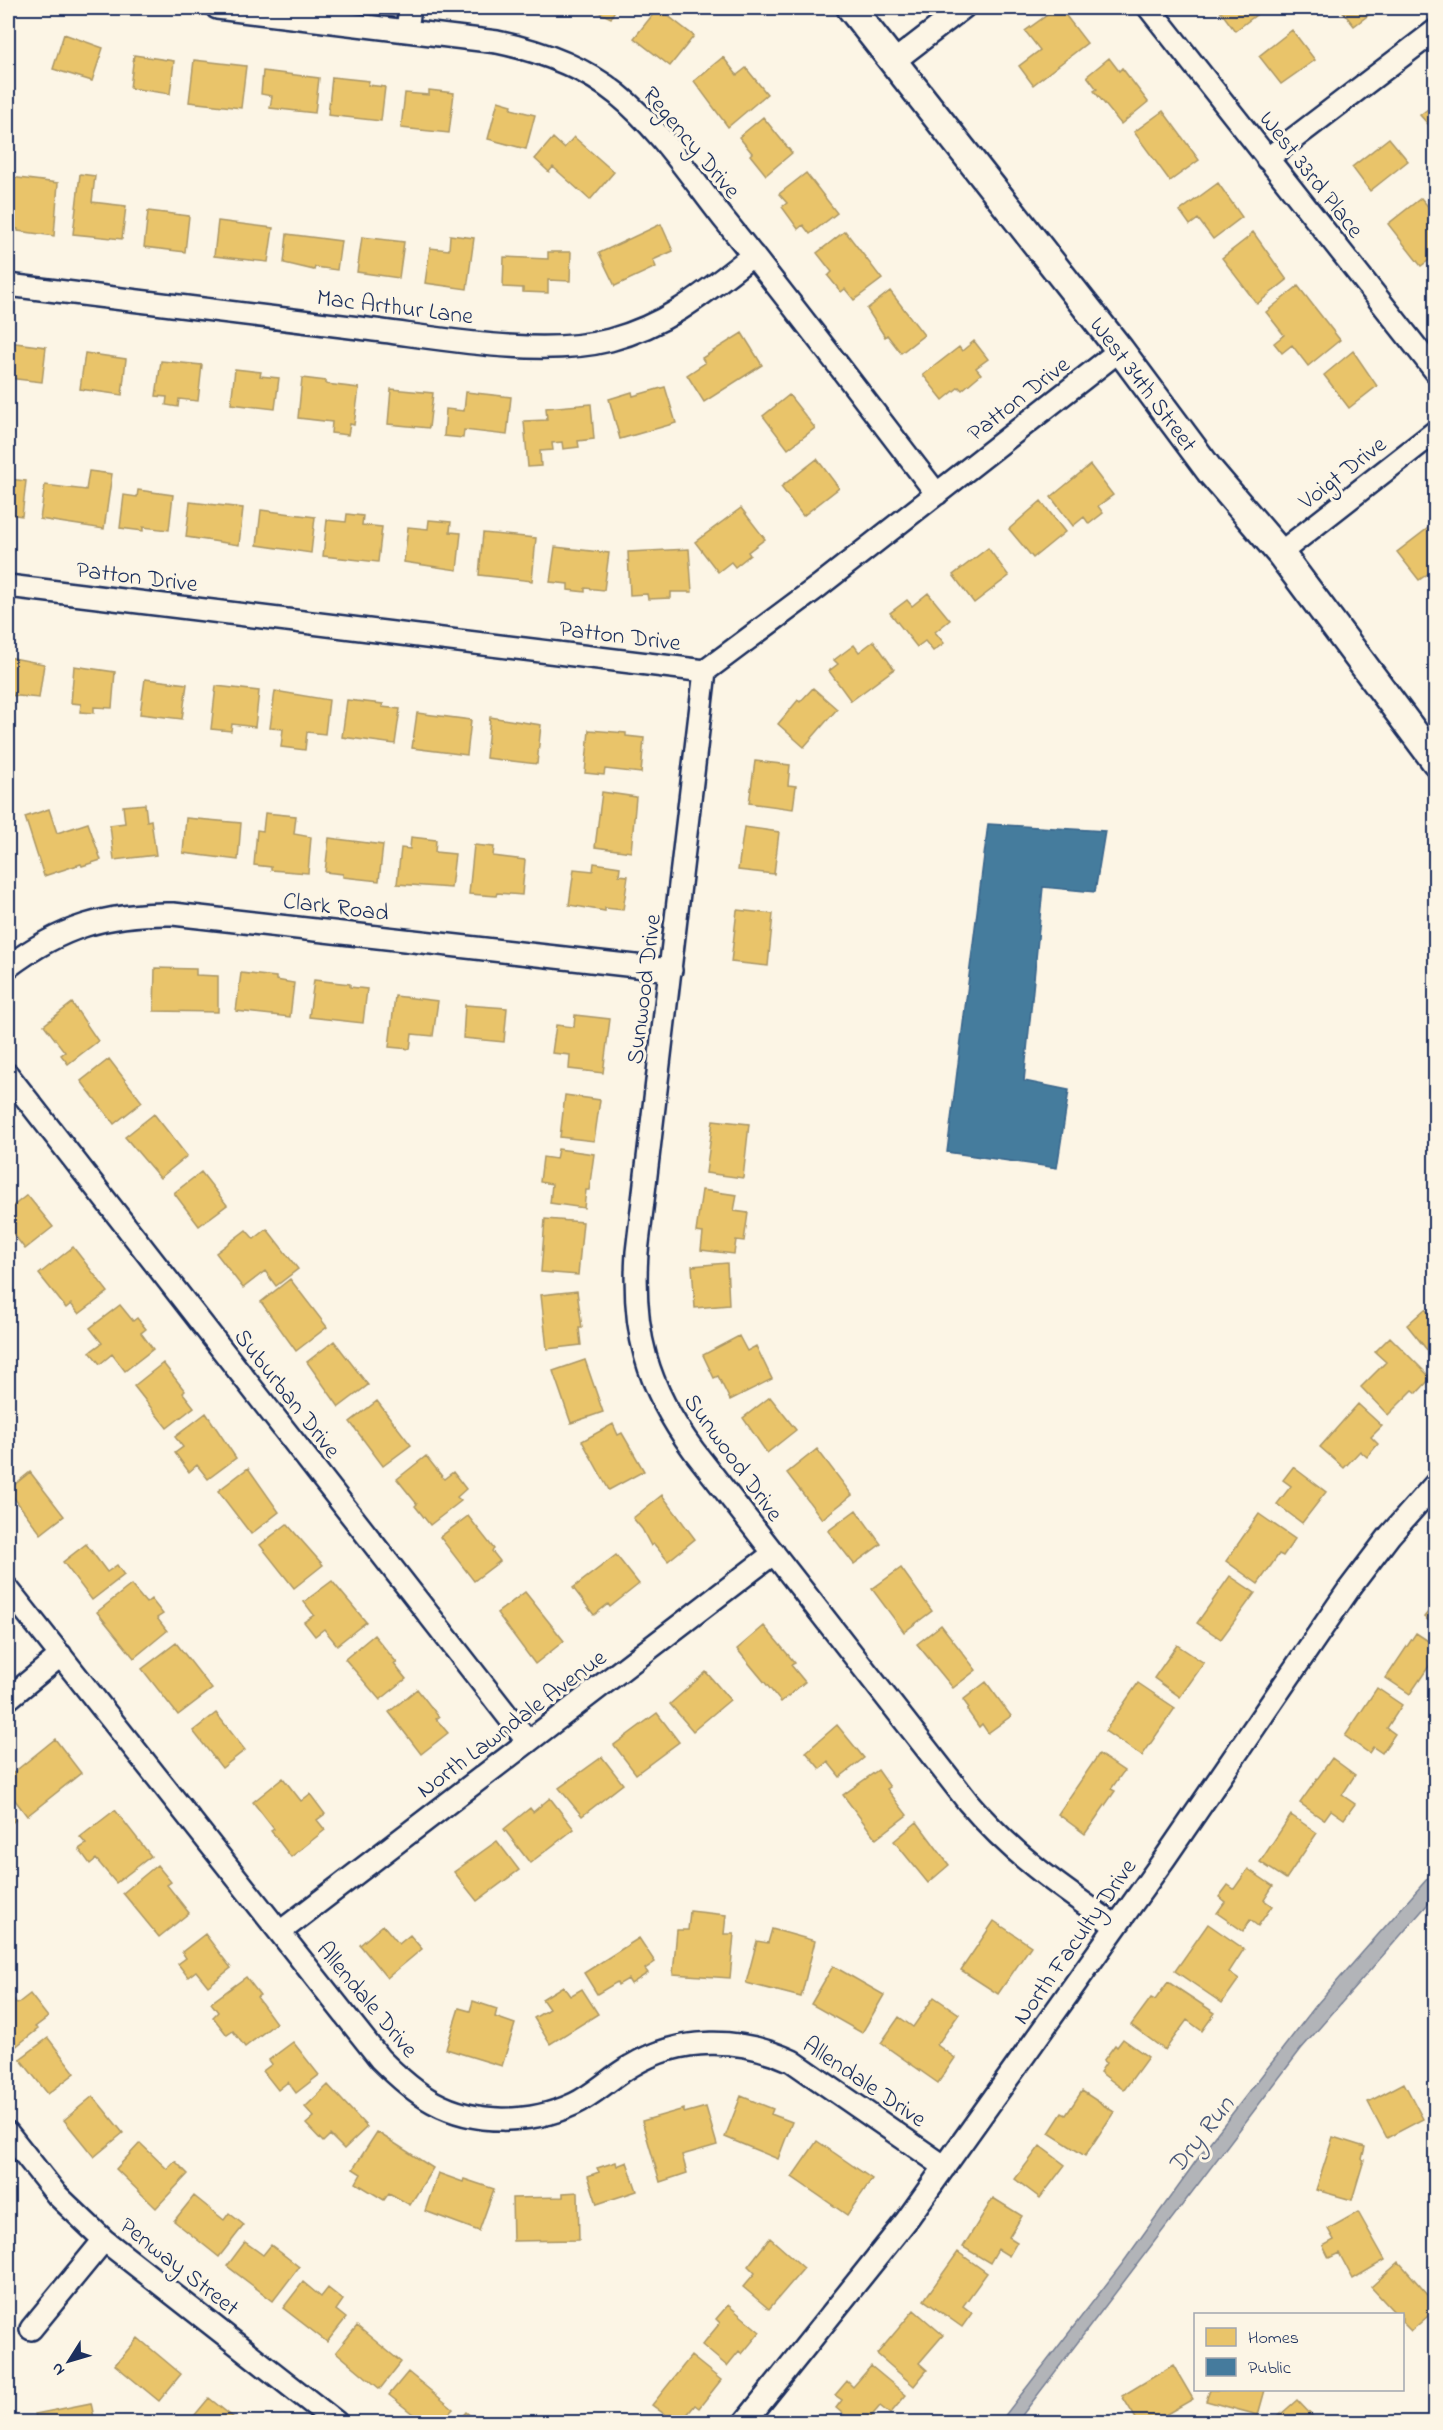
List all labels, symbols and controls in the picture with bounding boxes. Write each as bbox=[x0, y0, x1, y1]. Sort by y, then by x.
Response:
street label: Regency Drive bbox=[632, 80, 748, 208]
street label: West 33rd Place bbox=[1249, 104, 1371, 247]
street label: Mac Arthur Lane bbox=[314, 282, 475, 335]
street label: West 34th Street bbox=[1079, 311, 1205, 460]
street label: Patton Drive bbox=[961, 348, 1079, 451]
street label: Voigt Drive bbox=[1291, 428, 1395, 520]
street label: Patton Drive bbox=[74, 554, 200, 603]
street label: Patton Drive bbox=[557, 613, 683, 662]
street label: Clark Road bbox=[281, 885, 391, 932]
street label: Sunwood Drive bbox=[619, 912, 672, 1066]
street label: Suburban Drive bbox=[224, 1322, 348, 1467]
street label: Sunwood Drive bbox=[673, 1387, 791, 1530]
street label: North Lawndale Avenue bbox=[410, 1642, 615, 1808]
street label: North Faculty Drive bbox=[1006, 1852, 1148, 2033]
street label: Allendale Drive bbox=[307, 1935, 426, 2067]
street label: Allendale Drive bbox=[795, 2029, 933, 2138]
water label: Dry Run bbox=[1160, 2088, 1246, 2183]
street label: Penway Street bbox=[111, 2210, 246, 2327]
legend bbox=[1194, 2313, 1404, 2391]
text: Homes bbox=[1248, 2326, 1299, 2352]
north arrow bbox=[39, 2331, 99, 2391]
text: Public bbox=[1248, 2356, 1291, 2382]
text: N bbox=[46, 2357, 71, 2380]

